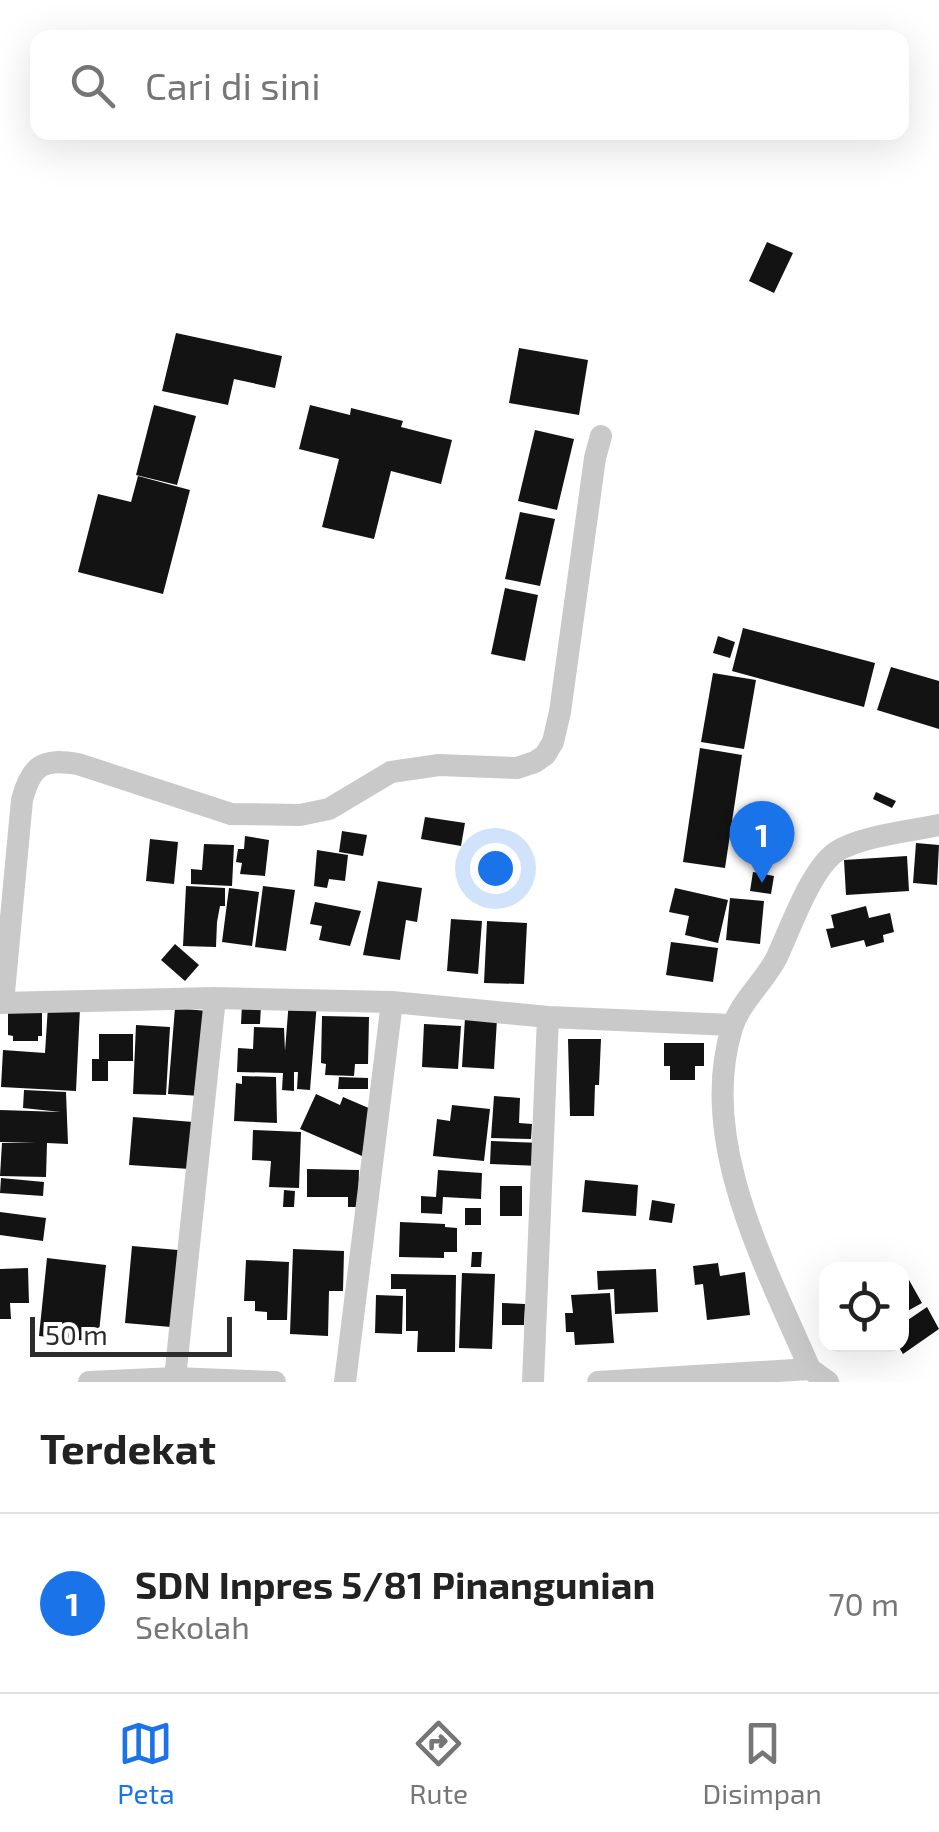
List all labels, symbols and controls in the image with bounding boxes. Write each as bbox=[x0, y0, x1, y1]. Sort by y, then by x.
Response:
search box bbox=[30, 30, 909, 140]
icon: search bbox=[65, 58, 120, 113]
text: Cari di sini bbox=[145, 62, 321, 108]
pin: 1 bbox=[730, 800, 794, 883]
your location bbox=[470, 843, 521, 894]
map controls bbox=[819, 1262, 909, 1352]
button: locate bbox=[819, 1262, 909, 1352]
scale bar bbox=[30, 1312, 232, 1356]
text: 50 m bbox=[45, 1317, 108, 1351]
text: Terdekat bbox=[40, 1422, 216, 1472]
text: SDN Inpres 5/81 Pinangunian bbox=[135, 1561, 655, 1607]
text: 1 bbox=[66, 1584, 79, 1622]
text: 70 m bbox=[828, 1584, 899, 1622]
text: Sekolah bbox=[135, 1607, 250, 1645]
tab: Peta bbox=[117, 1716, 175, 1810]
tab: Rute bbox=[409, 1716, 468, 1810]
tab: Disimpan bbox=[703, 1716, 822, 1810]

